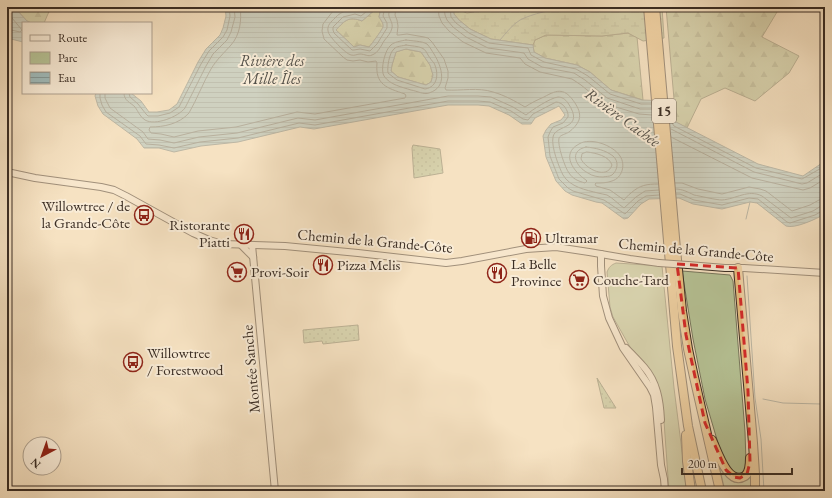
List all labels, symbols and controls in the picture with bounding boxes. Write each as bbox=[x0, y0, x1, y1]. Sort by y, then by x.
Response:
legend bbox=[22, 22, 152, 94]
text: Route bbox=[58, 30, 88, 46]
text: Parc bbox=[58, 50, 78, 66]
water label: Rivière des Mille Îles bbox=[240, 50, 305, 89]
text: Eau bbox=[58, 70, 76, 86]
water label: Rivière Cachée bbox=[581, 83, 665, 152]
road number: 15 bbox=[652, 99, 676, 123]
place label: Willowtree / de la Grande-Côte bbox=[41, 196, 130, 232]
bus stop icon: Willowtree / de la Grande-Côte bbox=[133, 204, 155, 226]
place label: Ristorante Piatti bbox=[169, 215, 230, 251]
restaurant icon: Ristorante Piatti bbox=[233, 223, 255, 245]
street label: Chemin de la Grande-Côte bbox=[297, 224, 453, 257]
fuel station icon: Ultramar bbox=[520, 227, 542, 249]
place label: Ultramar bbox=[545, 228, 598, 247]
street label: Chemin de la Grande-Côte bbox=[618, 233, 774, 266]
restaurant icon: Pizza Melis bbox=[312, 254, 334, 276]
place label: La Belle Province bbox=[511, 254, 561, 290]
place label: Pizza Melis bbox=[337, 255, 401, 274]
supermarket icon: Provi-Soir bbox=[226, 261, 248, 283]
place label: Provi-Soir bbox=[251, 262, 309, 281]
restaurant icon: La Belle Province bbox=[486, 262, 508, 284]
supermarket icon: Couche-Tard bbox=[568, 269, 590, 291]
place label: Couche-Tard bbox=[593, 270, 669, 289]
street label: Montée Sanche bbox=[237, 324, 264, 414]
place label: Willowtree / Forestwood bbox=[147, 343, 224, 379]
bus stop icon: Willowtree / Forestwood bbox=[122, 351, 144, 373]
north arrow bbox=[22, 436, 62, 476]
scale bar bbox=[682, 450, 792, 476]
text: N bbox=[27, 455, 43, 472]
text: 200 m bbox=[688, 456, 718, 472]

